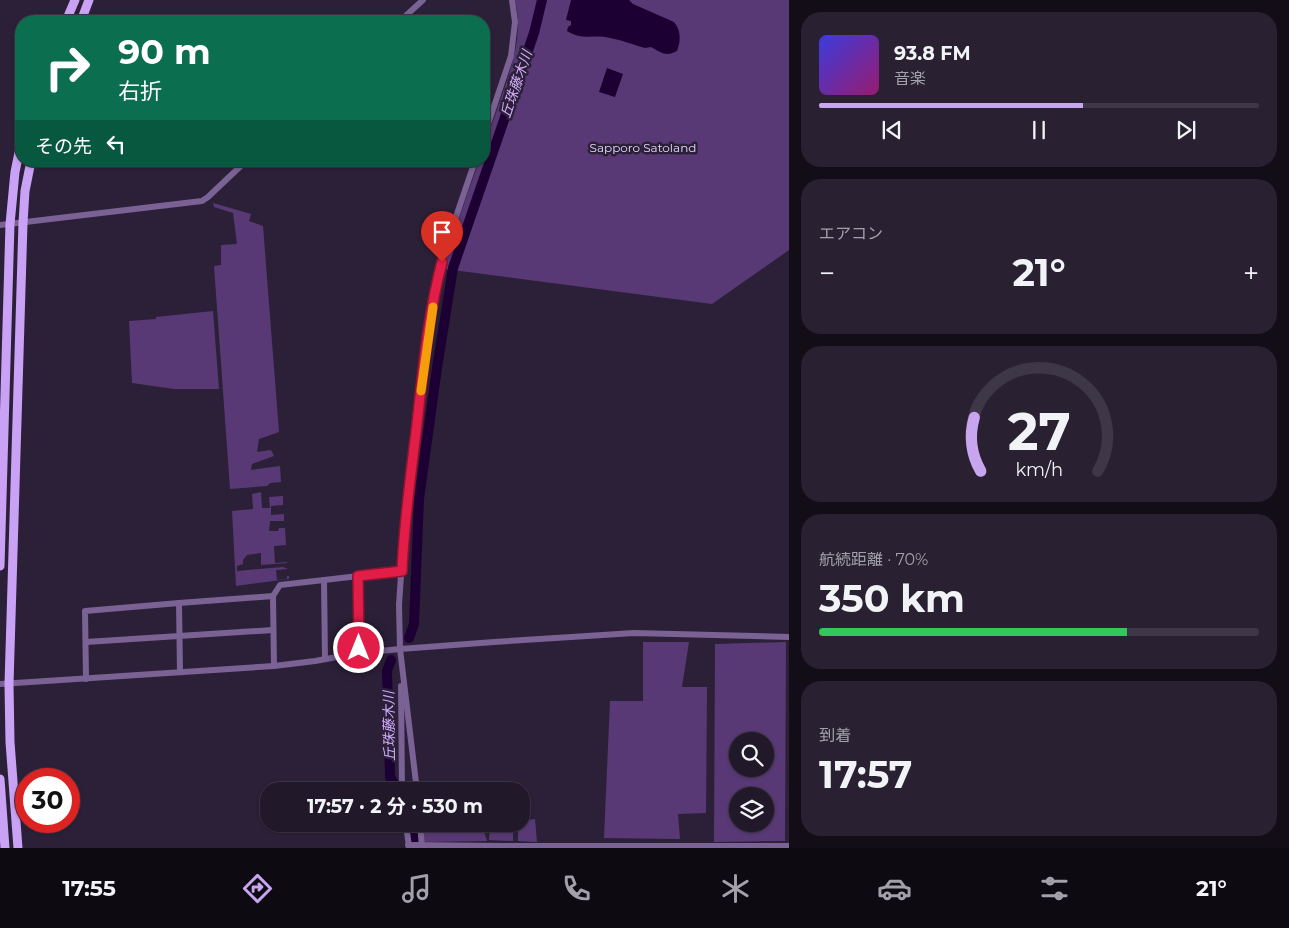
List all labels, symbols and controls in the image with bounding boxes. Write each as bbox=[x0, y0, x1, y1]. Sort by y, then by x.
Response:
text: 90 m bbox=[118, 30, 211, 73]
icon: right bbox=[35, 35, 100, 100]
text: 93.8 FM bbox=[894, 42, 971, 65]
water label: 丘珠藤木川 bbox=[496, 46, 537, 120]
text: 音楽 bbox=[894, 69, 926, 88]
text: 右折 bbox=[118, 78, 162, 105]
icon: previous bbox=[878, 116, 906, 144]
icon: pause bbox=[1025, 116, 1053, 144]
icon: next bbox=[1172, 116, 1200, 144]
icon: left bbox=[102, 130, 130, 158]
text: その先 bbox=[35, 135, 92, 158]
park label: Sapporo Satoland bbox=[590, 140, 696, 155]
pin bbox=[421, 211, 463, 262]
icon: arrive bbox=[428, 218, 456, 246]
text: エアコン bbox=[819, 224, 883, 243]
text: 21° bbox=[1012, 249, 1066, 296]
text: − bbox=[819, 256, 835, 290]
text: + bbox=[1243, 256, 1259, 290]
text: 27 bbox=[1008, 400, 1070, 463]
text: km/h bbox=[1015, 459, 1063, 480]
text: 航続距離 · 70% bbox=[819, 550, 928, 569]
text: 350 km bbox=[819, 575, 965, 622]
position arrow bbox=[332, 621, 384, 673]
water label: 丘珠藤木川 bbox=[379, 689, 399, 761]
text: 到着 bbox=[819, 726, 851, 745]
map controls bbox=[729, 732, 774, 832]
button: search bbox=[729, 732, 774, 777]
text: 17:57 bbox=[819, 751, 912, 798]
speed limit sign: 30 bbox=[15, 768, 80, 833]
button: layers bbox=[729, 787, 774, 832]
text: 17:57 · 2 分 · 530 m bbox=[307, 795, 483, 818]
icon: directions bbox=[240, 871, 275, 906]
icon: music bbox=[399, 871, 434, 906]
icon: phone bbox=[559, 871, 594, 906]
icon: climate bbox=[718, 871, 753, 906]
icon: car bbox=[877, 871, 912, 906]
icon: filters bbox=[1037, 871, 1072, 906]
text: 17:55 bbox=[62, 875, 116, 902]
text: 21° bbox=[1196, 875, 1227, 902]

